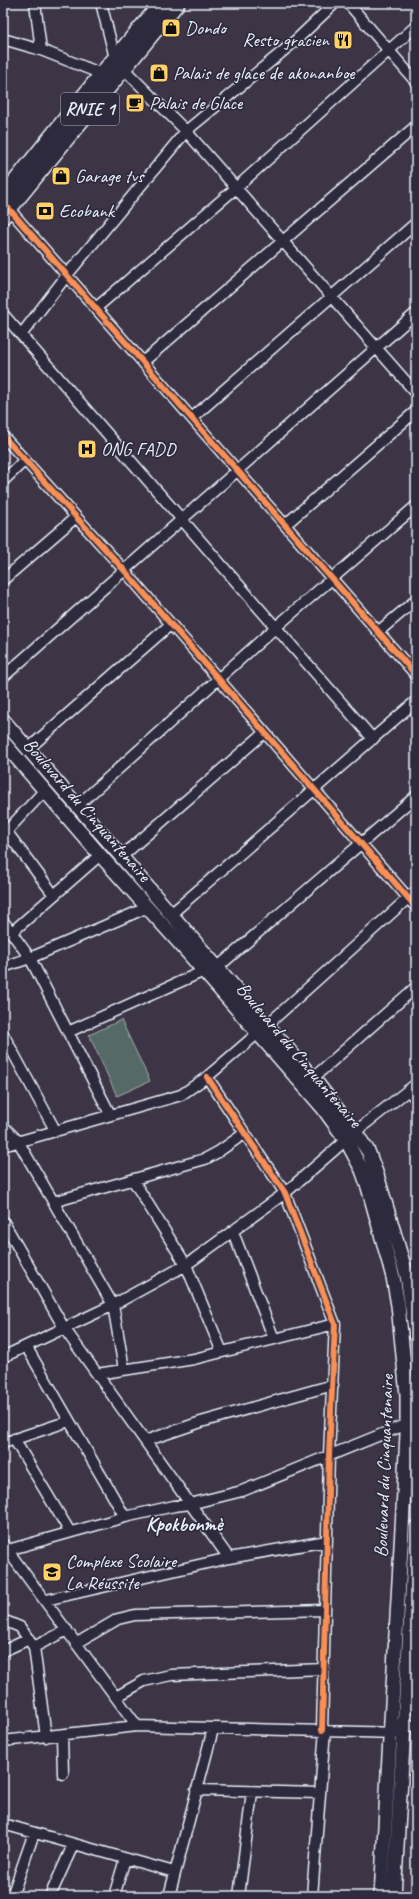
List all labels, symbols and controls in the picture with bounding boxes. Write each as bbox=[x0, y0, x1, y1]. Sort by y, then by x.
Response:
place label: Dondo bbox=[185, 16, 228, 40]
shop icon: Dondo bbox=[160, 17, 182, 39]
place label: Resto gracien bbox=[242, 28, 330, 52]
restaurant icon: Resto gracien bbox=[332, 29, 354, 51]
place label: Palais de glace de akonanboe bbox=[173, 61, 356, 85]
shop icon: Palais de glace de akonanboe bbox=[148, 62, 170, 84]
place label: Palais de Glace bbox=[149, 91, 244, 115]
cafe icon: Palais de Glace bbox=[124, 92, 146, 114]
road number: RNIE 1 bbox=[61, 93, 119, 125]
place label: Garage tvs bbox=[75, 164, 145, 188]
shop icon: Garage tvs bbox=[50, 165, 72, 187]
place label: Ecobank bbox=[59, 199, 116, 223]
bank icon: Ecobank bbox=[34, 200, 56, 222]
place label: ONG FADD bbox=[101, 437, 177, 461]
hospital icon: ONG FADD bbox=[76, 438, 98, 460]
street label: Boulevard du Cinquantenaire bbox=[18, 733, 157, 888]
street label: Boulevard du Cinquantenaire bbox=[231, 977, 368, 1134]
street label: Boulevard du Cinquantenaire bbox=[369, 1372, 399, 1558]
district label: Kpokbonmè bbox=[146, 1512, 225, 1537]
place label: Complexe Scolaire La Réussite bbox=[66, 1549, 178, 1595]
school or university icon: Complexe Scolaire La Réussite bbox=[41, 1561, 63, 1583]

